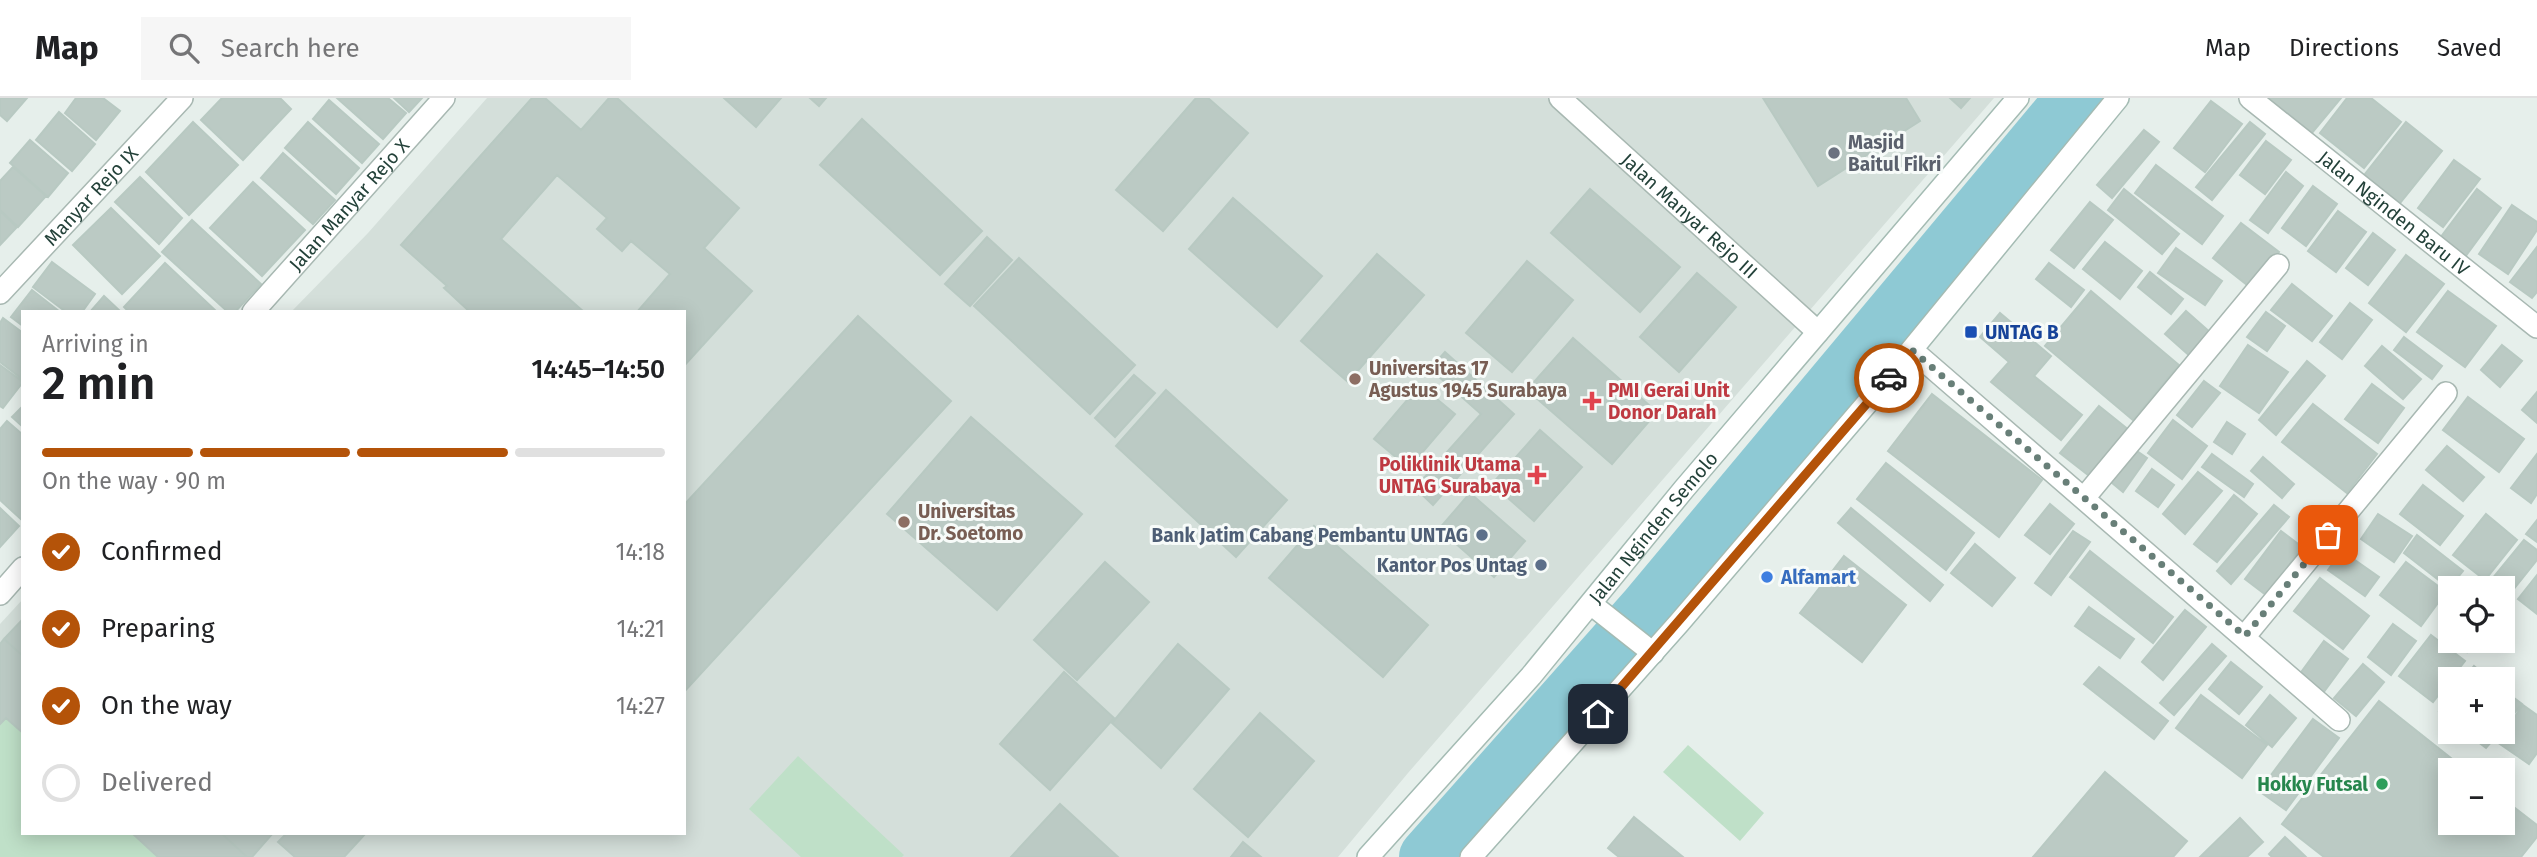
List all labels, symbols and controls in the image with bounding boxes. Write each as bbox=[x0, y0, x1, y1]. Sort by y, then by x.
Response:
search box bbox=[141, 17, 631, 80]
text: Map bbox=[35, 28, 99, 68]
icon: search bbox=[165, 29, 203, 67]
text: Search here bbox=[221, 33, 360, 64]
text: Map bbox=[2205, 34, 2251, 62]
text: Directions bbox=[2289, 34, 2399, 62]
text: Saved bbox=[2437, 34, 2502, 62]
place label: Masjid Baitul Fikri bbox=[1848, 131, 1941, 176]
street label: Jalan Manyar Rejo X bbox=[284, 134, 415, 276]
street label: Manyar Rejo IX bbox=[39, 141, 143, 250]
marker: Masjid Baitul Fikri bbox=[1826, 145, 1842, 161]
street label: Jalan Nginden Baru IV bbox=[2313, 146, 2474, 281]
street label: Jalan Manyar Rejo III bbox=[1616, 148, 1762, 284]
place label: UNTAG B bbox=[1985, 321, 2059, 344]
marker: UNTAG B bbox=[1963, 324, 1979, 340]
text: Arriving in bbox=[42, 330, 149, 358]
courier bbox=[1854, 343, 1924, 413]
text: 14:45–14:50 bbox=[531, 354, 665, 385]
text: 2 min bbox=[42, 356, 155, 411]
place label: Universitas 17 Agustus 1945 Surabaya bbox=[1368, 357, 1567, 402]
icon: car bbox=[1870, 359, 1908, 397]
marker: Universitas 17 Agustus 1945 Surabaya bbox=[1347, 371, 1363, 387]
place label: PMI Gerai Unit Donor Darah bbox=[1608, 379, 1730, 424]
marker: PMI Gerai Unit Donor Darah bbox=[1582, 391, 1602, 411]
street label: Jalan Nginden Semolo bbox=[1584, 447, 1723, 608]
place label: Poliklinik Utama UNTAG Surabaya bbox=[1379, 453, 1521, 498]
marker: Poliklinik Utama UNTAG Surabaya bbox=[1527, 465, 1547, 485]
text: On the way · 90 m bbox=[42, 467, 226, 495]
place label: Universitas Dr. Soetomo bbox=[918, 500, 1023, 545]
pin bbox=[2298, 505, 2358, 565]
marker: Universitas Dr. Soetomo bbox=[896, 514, 912, 530]
icon: bag bbox=[2309, 516, 2347, 554]
place label: Bank Jatim Cabang Pembantu UNTAG bbox=[1151, 524, 1468, 547]
marker: Bank Jatim Cabang Pembantu UNTAG bbox=[1474, 527, 1490, 543]
icon: check bbox=[42, 533, 80, 571]
text: Confirmed bbox=[101, 536, 222, 567]
text: 14:18 bbox=[616, 538, 665, 566]
place label: Kantor Pos Untag bbox=[1377, 554, 1528, 577]
marker: Kantor Pos Untag bbox=[1533, 557, 1549, 573]
place label: Alfamart bbox=[1780, 566, 1857, 589]
marker: Alfamart bbox=[1759, 569, 1775, 585]
map controls bbox=[2438, 576, 2515, 835]
button: locate bbox=[2438, 576, 2515, 653]
icon: check bbox=[42, 610, 80, 648]
text: Preparing bbox=[101, 613, 214, 644]
text: 14:21 bbox=[617, 615, 665, 643]
button: + bbox=[2438, 667, 2515, 744]
pin bbox=[1568, 684, 1628, 744]
icon: check bbox=[42, 687, 80, 725]
text: On the way bbox=[101, 690, 232, 721]
text: 14:27 bbox=[616, 692, 665, 720]
icon: home bbox=[1579, 695, 1617, 733]
button: − bbox=[2438, 758, 2515, 835]
text: Delivered bbox=[101, 767, 213, 798]
place label: Hokky Futsal bbox=[2257, 773, 2368, 796]
marker: Hokky Futsal bbox=[2374, 776, 2390, 792]

